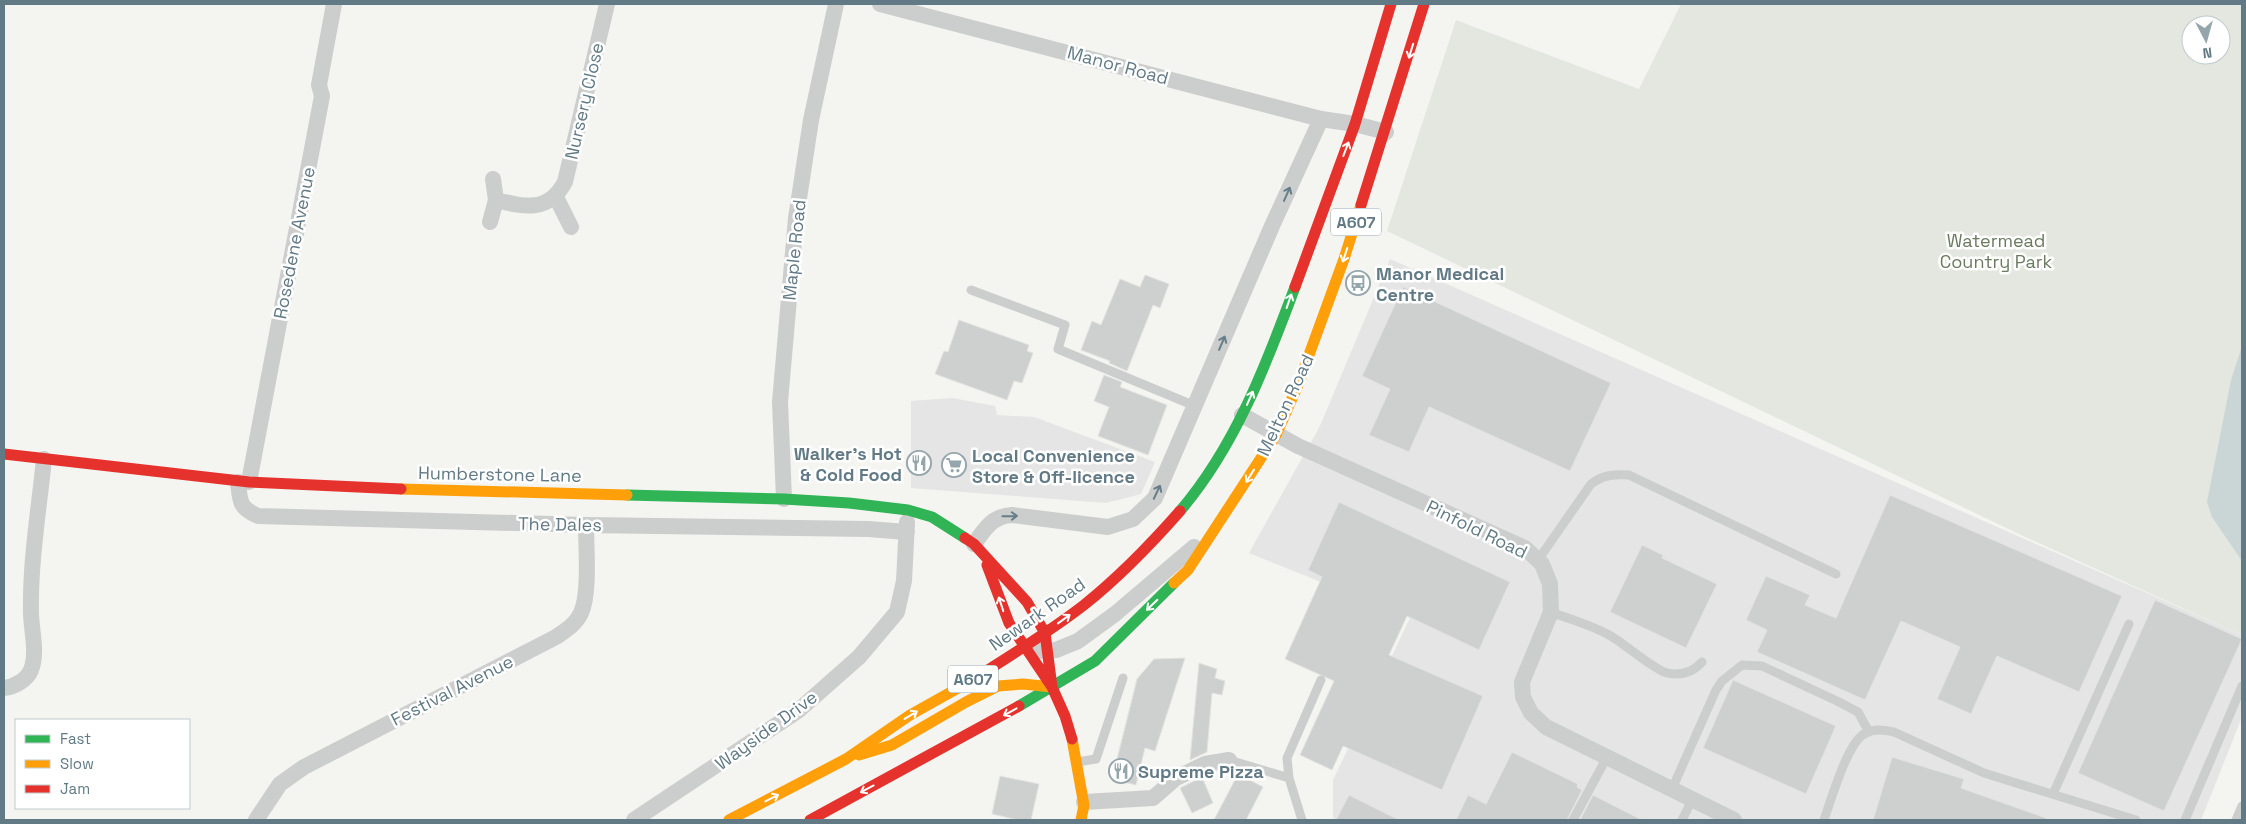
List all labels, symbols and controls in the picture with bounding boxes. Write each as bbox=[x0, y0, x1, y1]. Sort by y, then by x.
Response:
north arrow bbox=[2181, 15, 2231, 65]
street label: Nursery Close bbox=[559, 40, 609, 162]
street label: Manor Road bbox=[1065, 40, 1171, 90]
one-way arrow bbox=[1405, 42, 1415, 58]
text: N bbox=[2202, 43, 2213, 62]
one-way arrow bbox=[1342, 142, 1351, 157]
street label: Rosedene Avenue bbox=[268, 165, 320, 321]
one-way arrow bbox=[1282, 187, 1292, 202]
street label: Maple Road bbox=[777, 198, 811, 302]
road number: A607 bbox=[1331, 208, 1381, 236]
park label: Watermead Country Park bbox=[1940, 229, 2053, 273]
one-way arrow bbox=[1340, 247, 1350, 263]
place label: Manor Medical Centre bbox=[1376, 262, 1504, 306]
bus stop icon: Manor Medical Centre bbox=[1345, 270, 1371, 296]
one-way arrow bbox=[1285, 294, 1294, 309]
one-way arrow bbox=[1217, 336, 1227, 351]
street label: Melton Road bbox=[1251, 350, 1319, 460]
one-way arrow bbox=[1246, 391, 1256, 406]
place label: Walker's Hot & Cold Food bbox=[794, 442, 902, 486]
place label: Local Convenience Store & Off-licence bbox=[972, 444, 1135, 488]
restaurant icon: Walker's Hot & Cold Food bbox=[906, 450, 932, 476]
supermarket icon: Local Convenience Store & Off-licence bbox=[941, 452, 967, 478]
street label: Humberstone Lane bbox=[418, 461, 582, 487]
one-way arrow bbox=[1244, 469, 1255, 483]
one-way arrow bbox=[1153, 485, 1163, 500]
street label: Pinfold Road bbox=[1423, 495, 1531, 563]
one-way arrow bbox=[1001, 511, 1017, 520]
street label: The Dales bbox=[518, 512, 602, 536]
street label: Newark Road bbox=[984, 572, 1090, 656]
one-way arrow bbox=[996, 596, 1006, 612]
one-way arrow bbox=[1146, 599, 1158, 611]
one-way arrow bbox=[1057, 614, 1070, 625]
street label: Festival Avenue bbox=[387, 649, 517, 731]
road number: A607 bbox=[948, 666, 998, 692]
street label: Wayside Drive bbox=[710, 685, 822, 775]
one-way arrow bbox=[1003, 707, 1018, 717]
one-way arrow bbox=[904, 709, 918, 719]
legend bbox=[15, 719, 190, 809]
text: Fast bbox=[60, 729, 91, 748]
text: Slow bbox=[60, 754, 94, 773]
restaurant icon: Supreme Pizza bbox=[1108, 758, 1134, 784]
place label: Supreme Pizza bbox=[1138, 760, 1264, 783]
text: Jam bbox=[60, 779, 90, 798]
one-way arrow bbox=[860, 785, 875, 794]
one-way arrow bbox=[764, 793, 779, 802]

